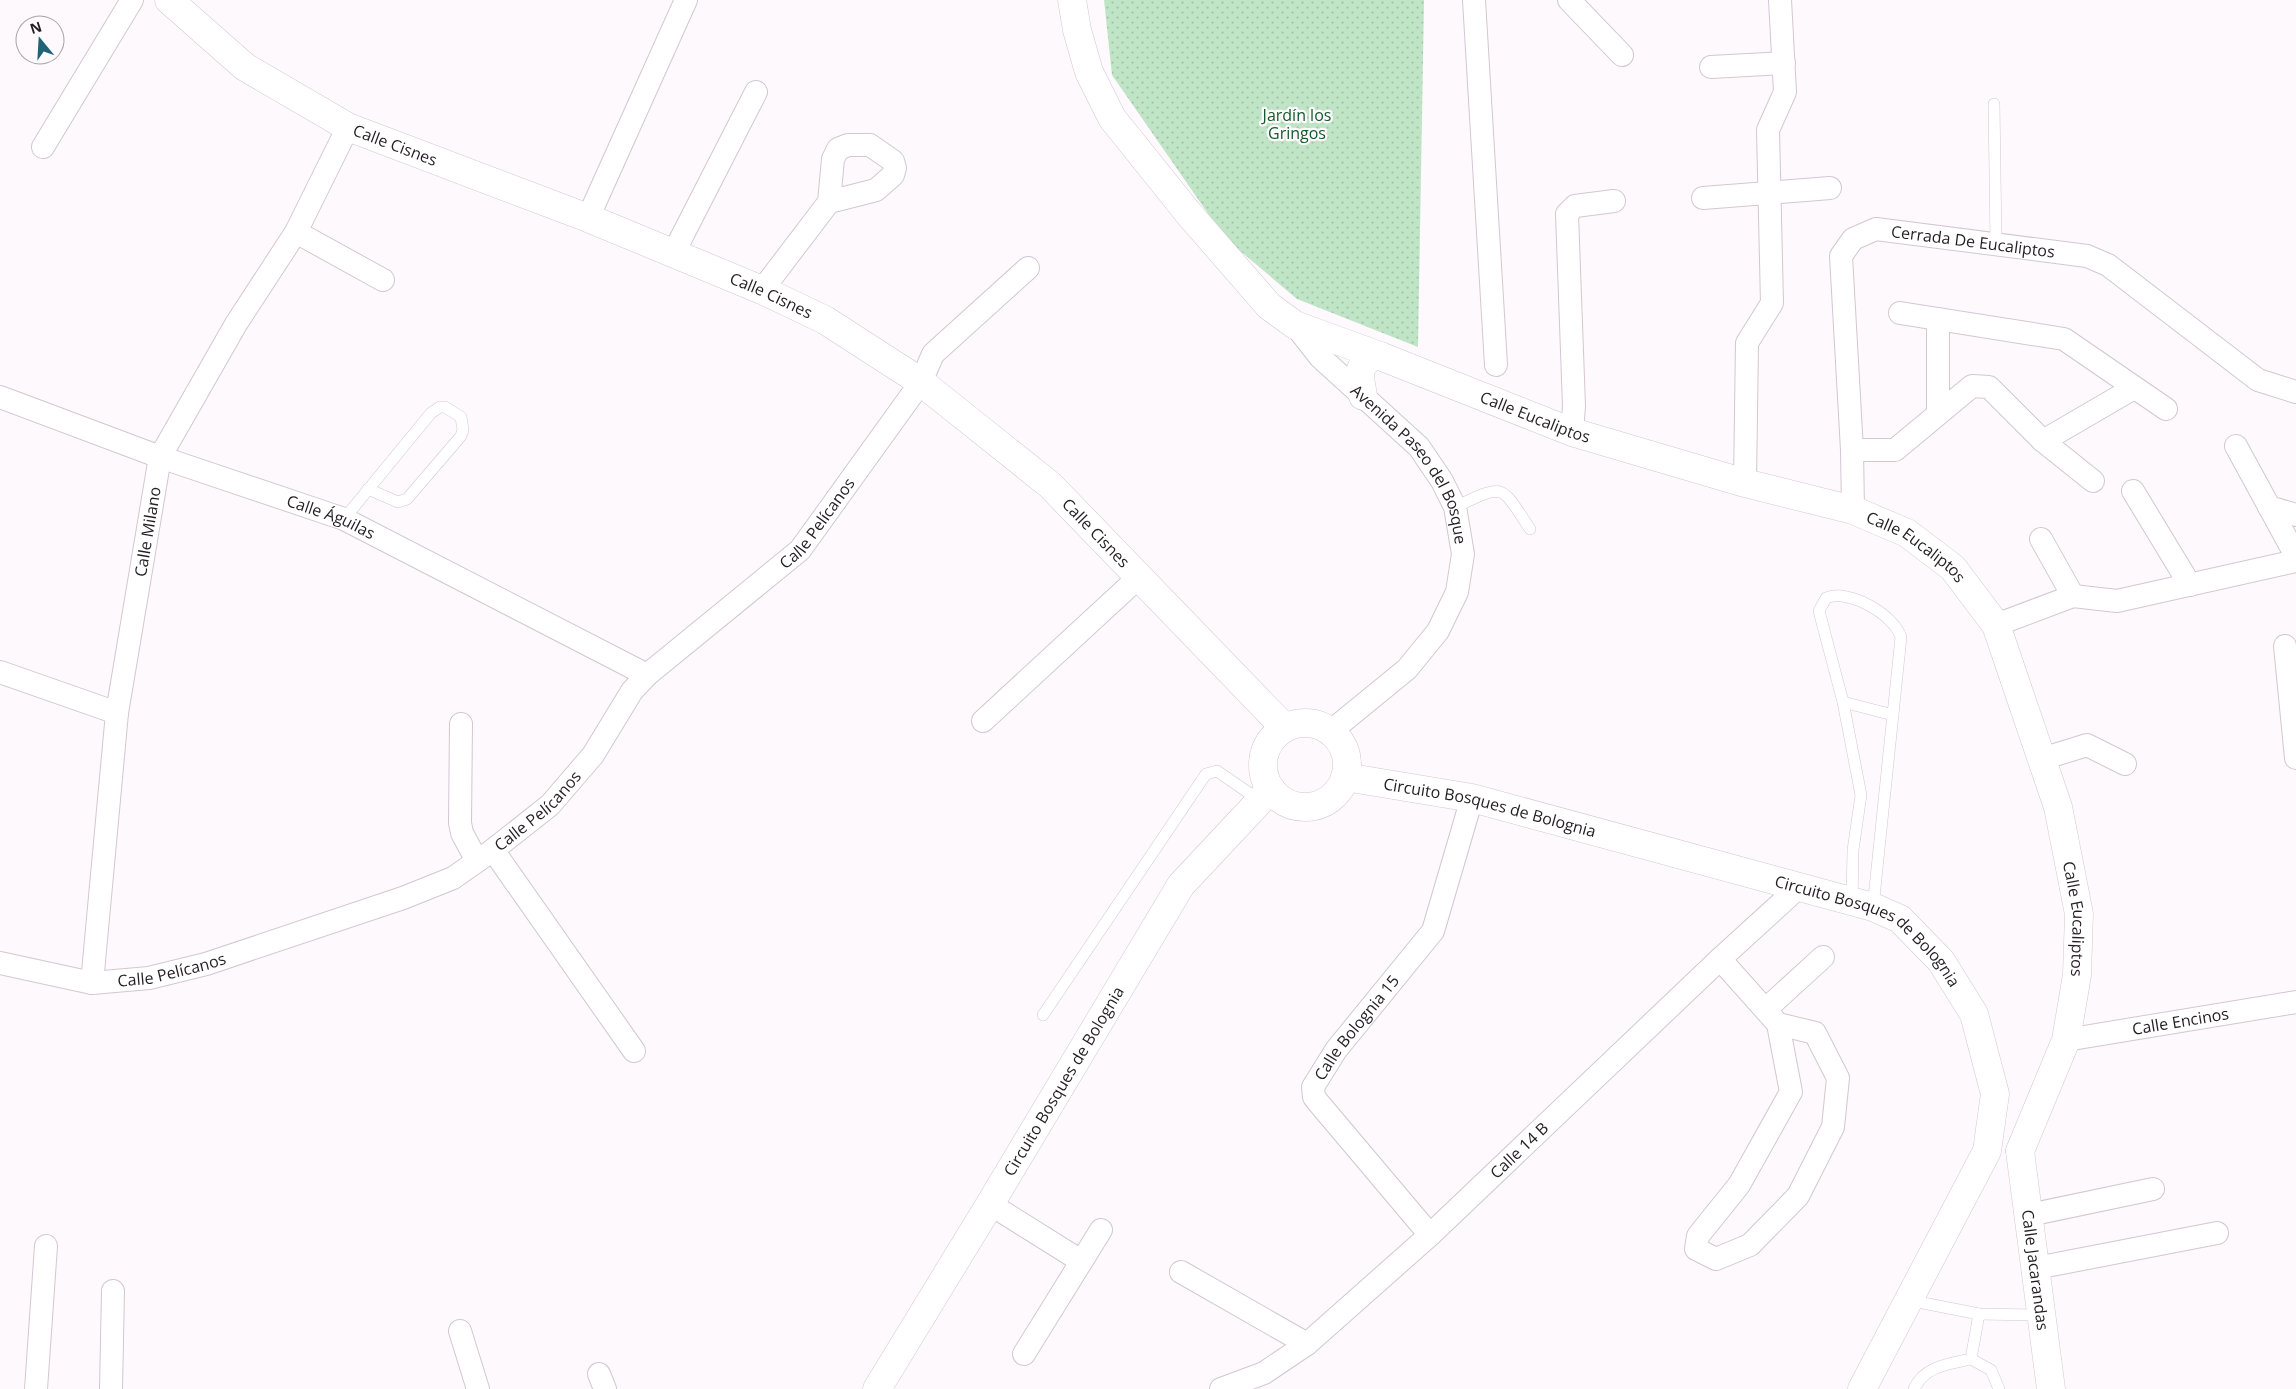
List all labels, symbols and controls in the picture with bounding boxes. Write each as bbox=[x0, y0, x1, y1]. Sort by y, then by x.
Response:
north arrow bbox=[15, 15, 65, 65]
text: N bbox=[27, 16, 44, 38]
park label: Jardín los Gringos bbox=[1261, 104, 1331, 144]
street label: Calle Cisnes bbox=[350, 119, 440, 171]
street label: Cerrada De Eucaliptos bbox=[1890, 220, 2056, 263]
street label: Calle Cisnes bbox=[727, 267, 816, 323]
street label: Avenida Paseo del Bosque bbox=[1346, 379, 1472, 546]
street label: Calle Eucaliptos bbox=[1477, 386, 1593, 448]
street label: Calle Pelícanos bbox=[775, 473, 860, 574]
street label: Calle Milano bbox=[129, 485, 166, 578]
street label: Calle Águilas bbox=[284, 489, 379, 544]
street label: Calle Cisnes bbox=[1058, 493, 1135, 572]
street label: Calle Eucaliptos bbox=[1863, 506, 1971, 587]
street label: Calle Pelícanos bbox=[490, 766, 586, 856]
street label: Circuito Bosques de Bolognia bbox=[1382, 773, 1599, 842]
street label: Calle Eucaliptos bbox=[2058, 859, 2090, 977]
street label: Circuito Bosques de Bolognia bbox=[1773, 870, 1965, 991]
street label: Calle Pelícanos bbox=[117, 947, 229, 992]
street label: Calle Bolognia 15 bbox=[1309, 970, 1404, 1084]
street label: Circuito Bosques de Bolognia bbox=[998, 982, 1129, 1180]
street label: Calle Encinos bbox=[2130, 1002, 2230, 1040]
street label: Calle 14 B bbox=[1485, 1117, 1553, 1183]
street label: Calle Jacarandas bbox=[2017, 1208, 2054, 1332]

